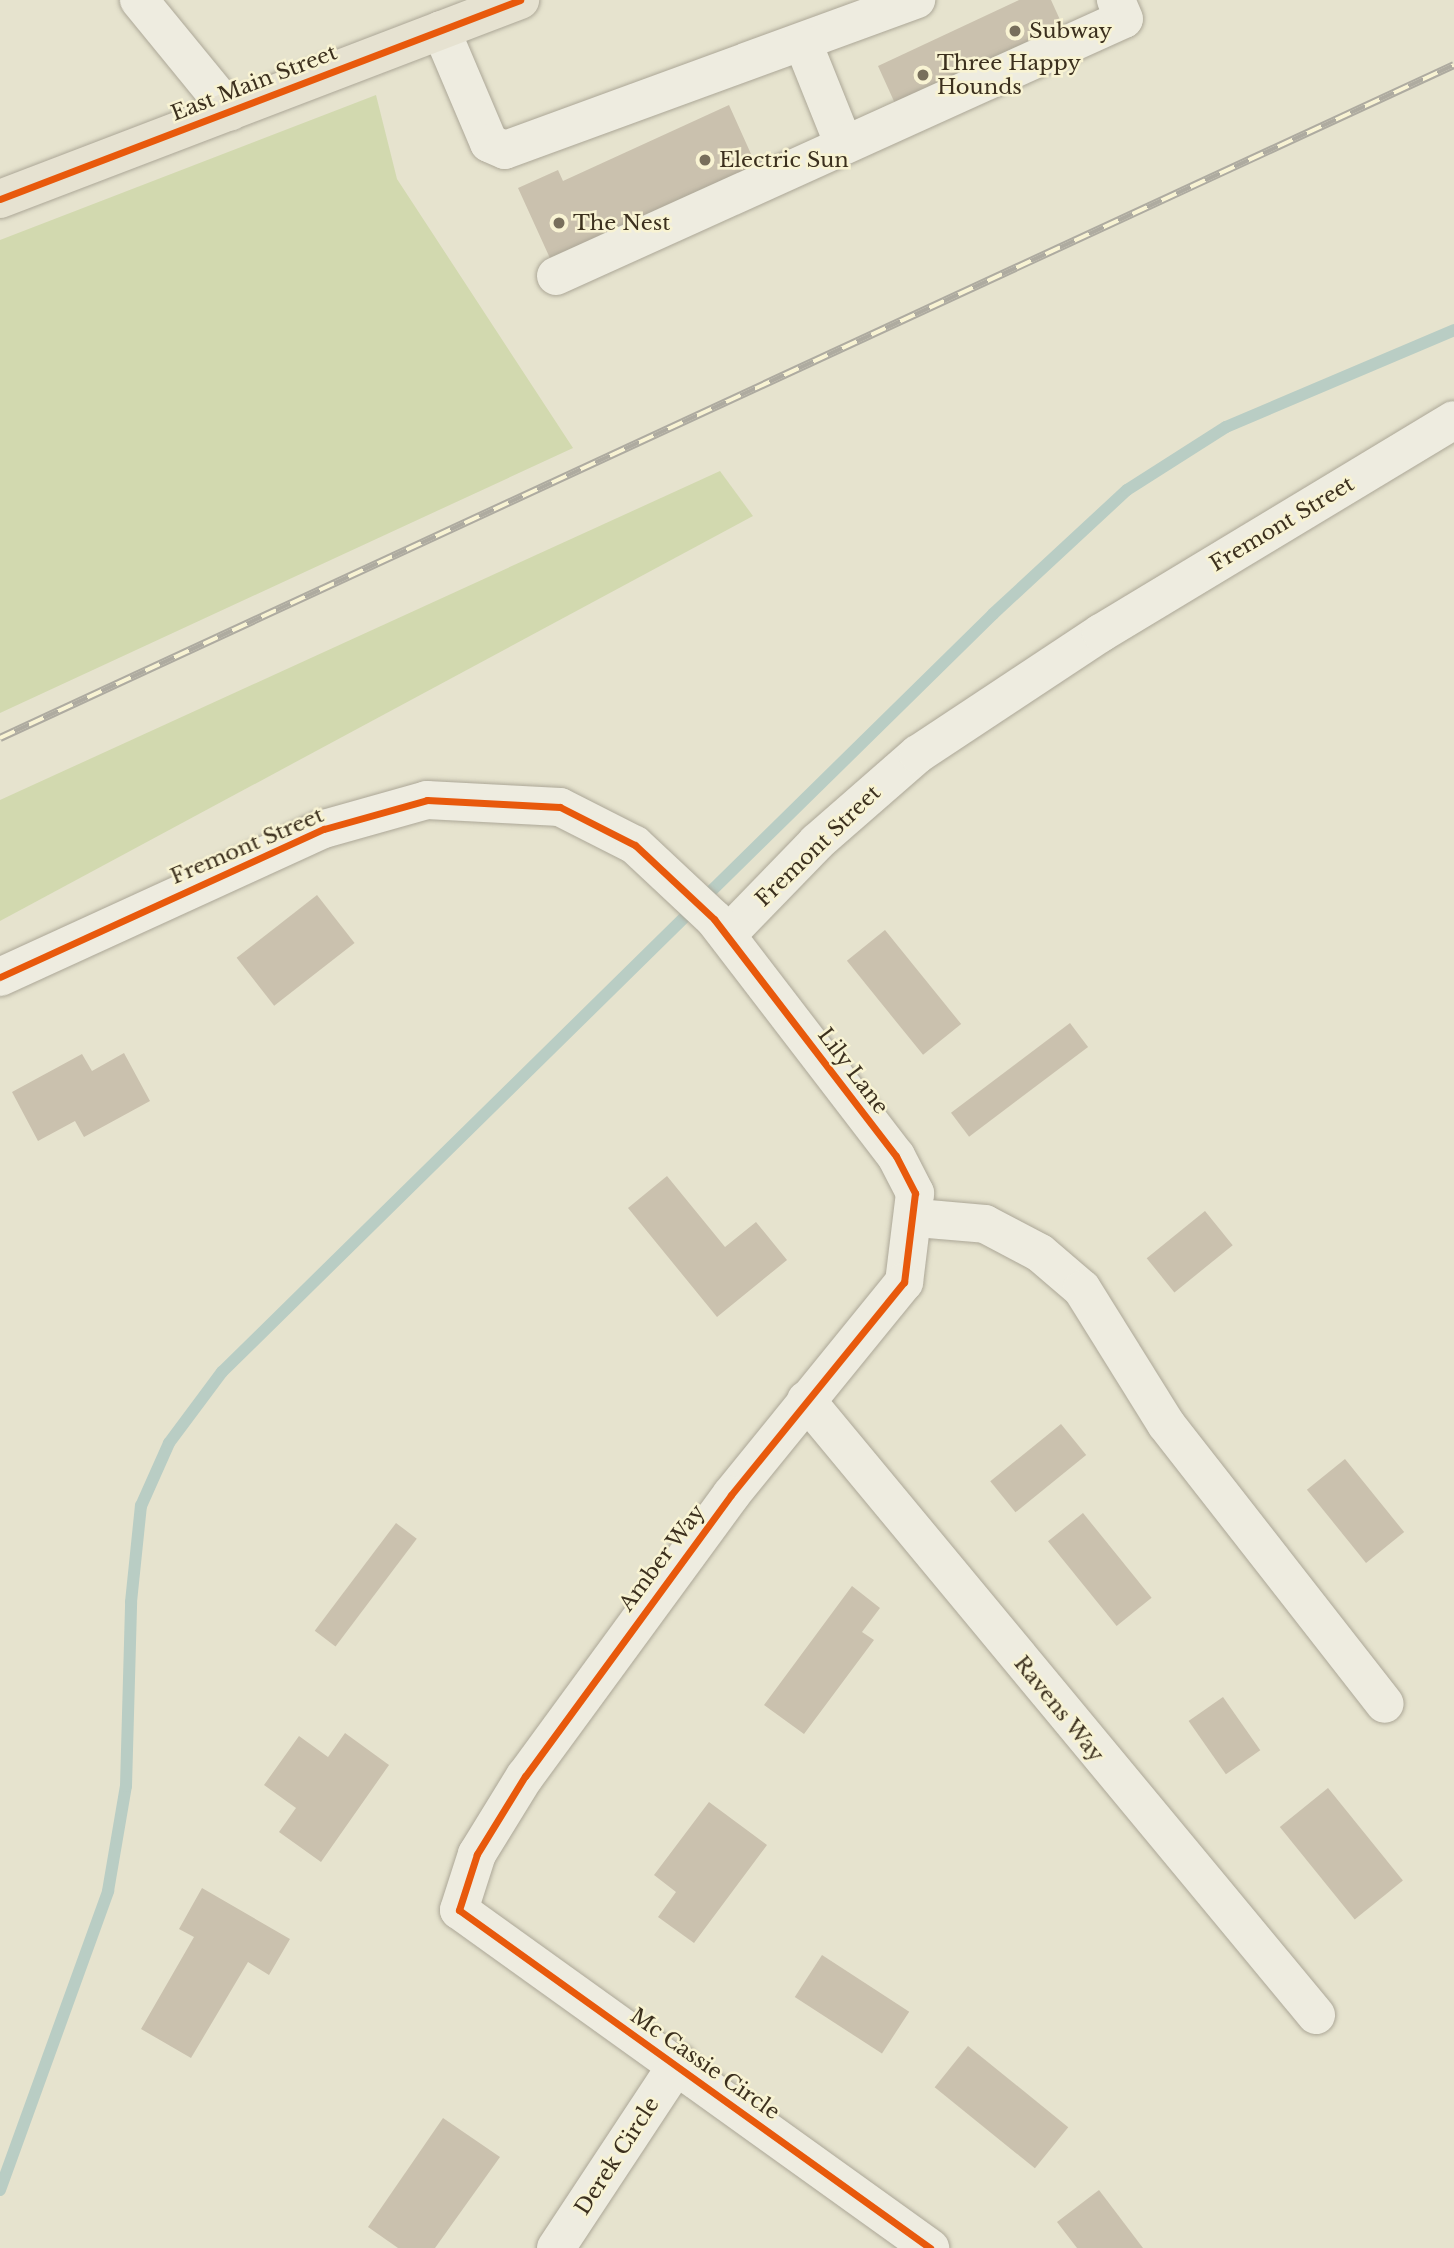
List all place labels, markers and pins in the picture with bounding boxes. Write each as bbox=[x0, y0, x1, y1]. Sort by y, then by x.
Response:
place label: Subway bbox=[1029, 18, 1112, 44]
marker: Subway bbox=[1007, 23, 1023, 39]
place label: Three Happy Hounds bbox=[937, 50, 1081, 100]
marker: Three Happy Hounds bbox=[915, 67, 931, 83]
place label: Electric Sun bbox=[719, 147, 849, 173]
marker: Electric Sun bbox=[697, 152, 713, 168]
place label: The Nest bbox=[573, 210, 670, 236]
marker: The Nest bbox=[551, 215, 567, 231]

